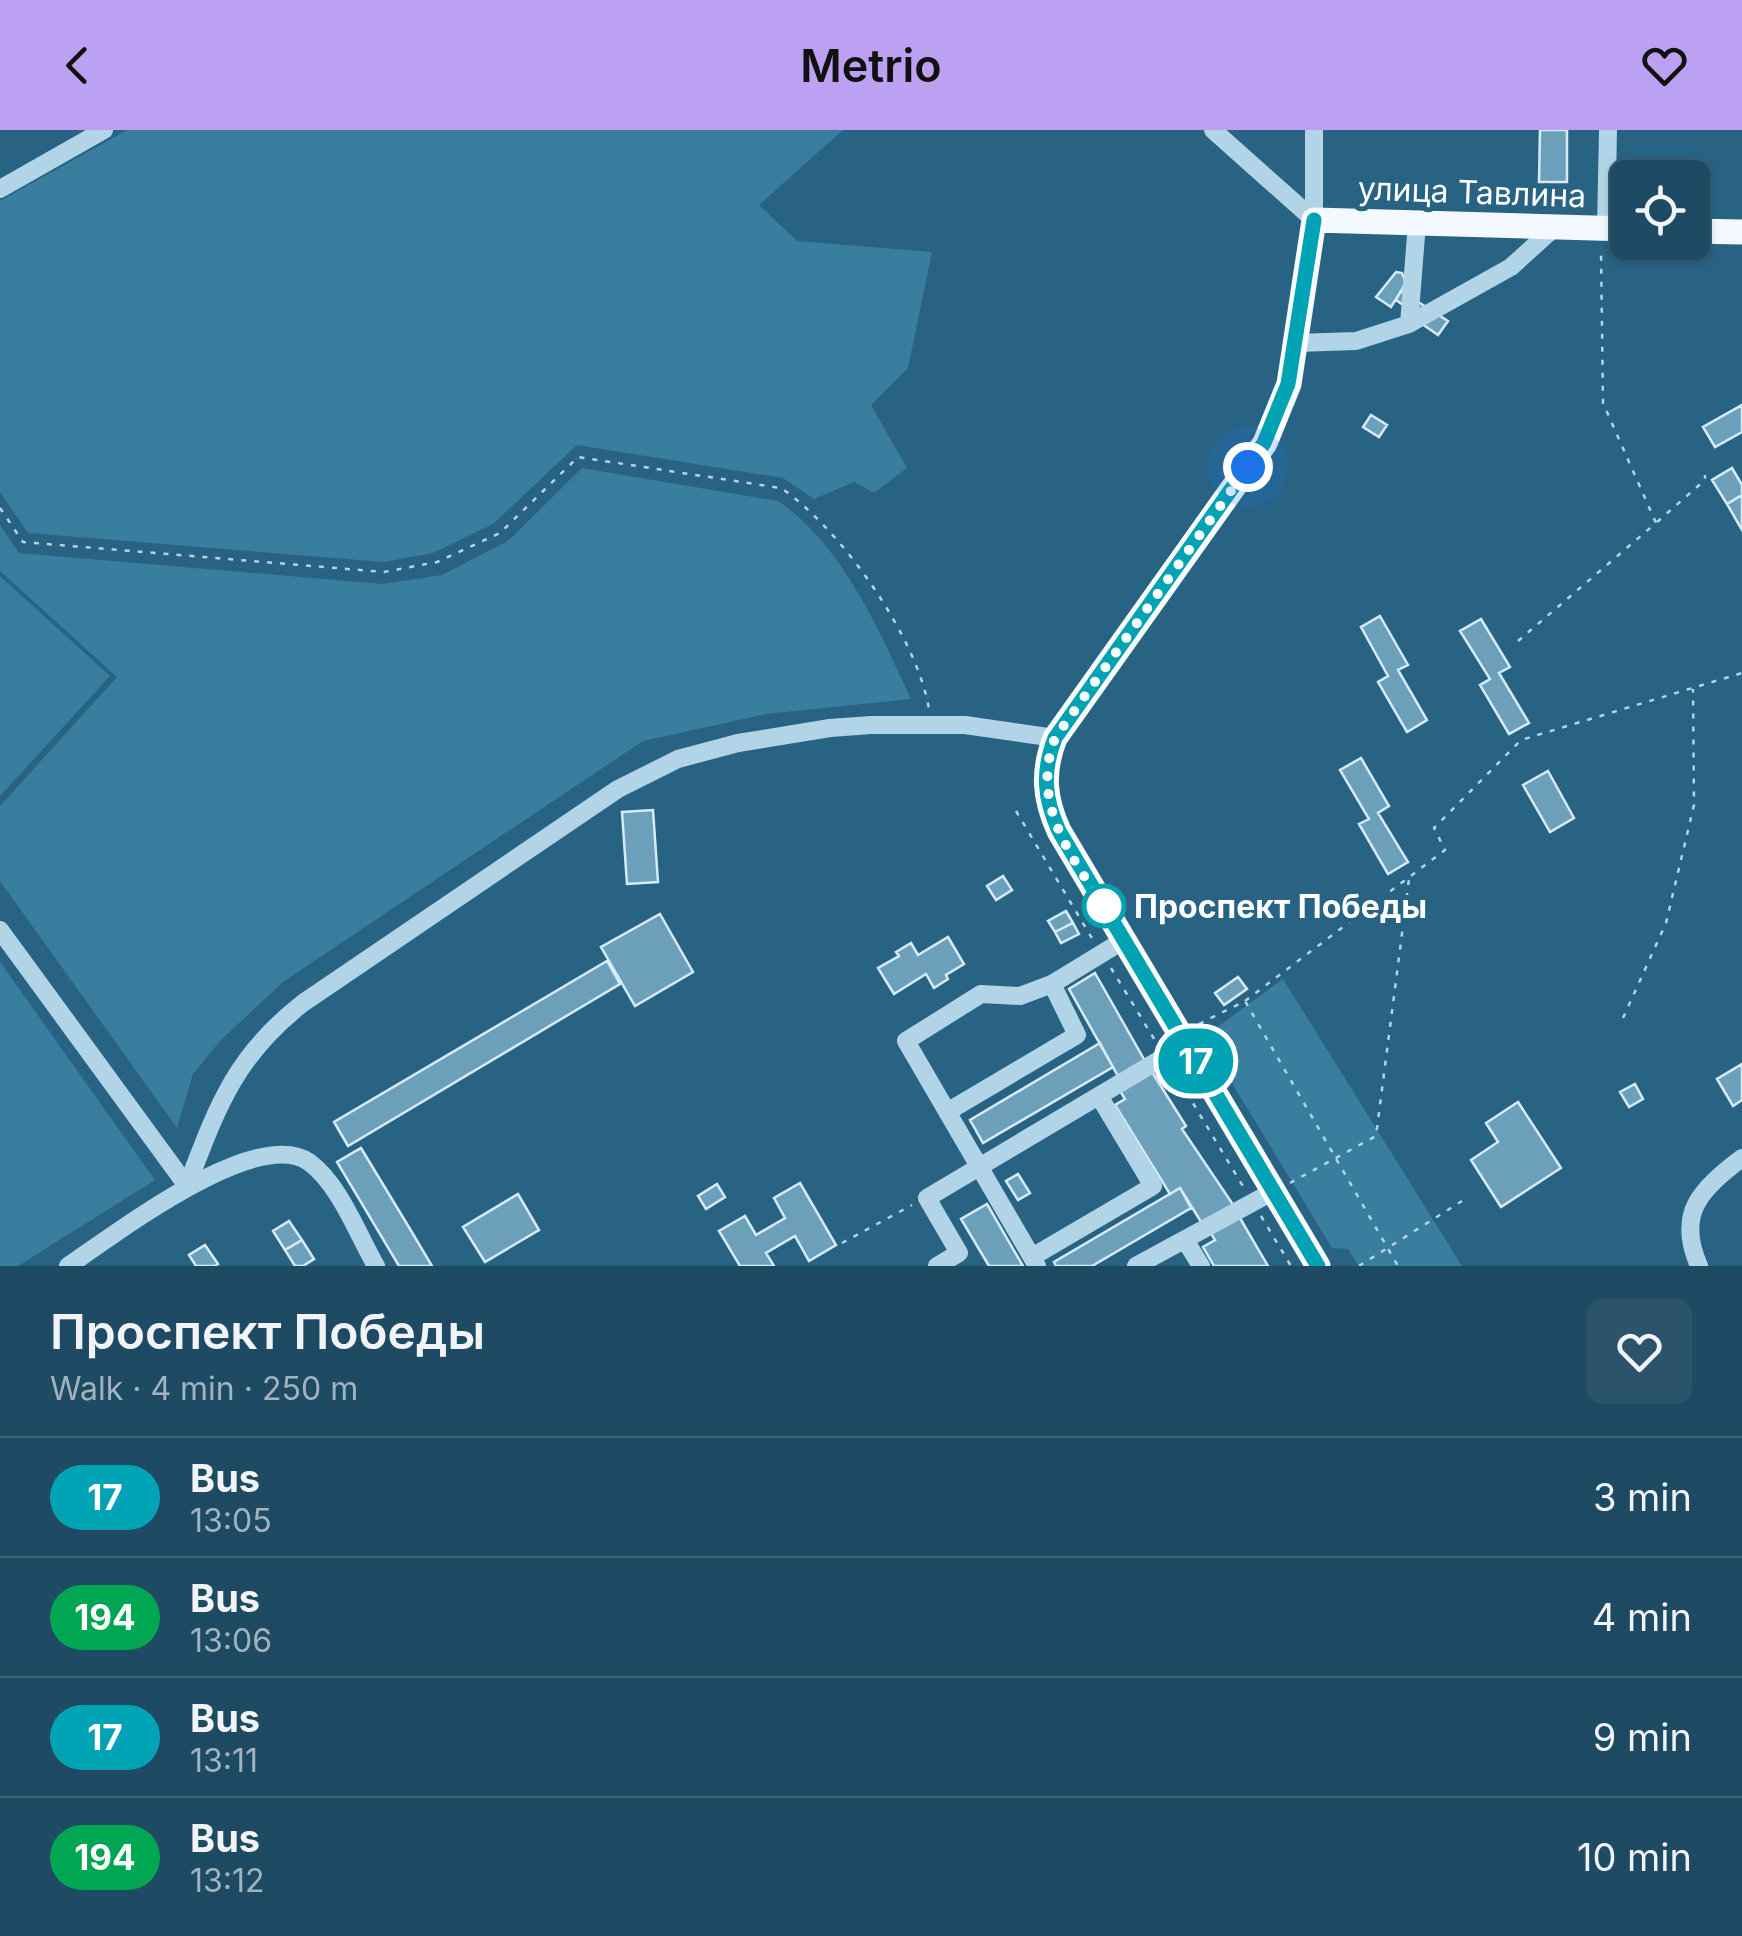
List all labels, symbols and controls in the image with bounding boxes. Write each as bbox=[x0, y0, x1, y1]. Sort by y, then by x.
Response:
icon: back bbox=[50, 38, 105, 93]
text: Metrio bbox=[800, 38, 942, 93]
icon: heart bbox=[1637, 38, 1692, 93]
map controls bbox=[1610, 160, 1710, 260]
button: locate bbox=[1610, 160, 1710, 260]
street label: улица Тавлина bbox=[1357, 169, 1587, 215]
your location bbox=[1223, 442, 1273, 492]
marker: Проспект Победы bbox=[1083, 885, 1125, 927]
place label: Проспект Победы bbox=[1134, 887, 1427, 926]
line badge: 17 bbox=[1151, 1028, 1241, 1094]
text: 17 bbox=[1178, 1040, 1214, 1082]
button: heart bbox=[1587, 1299, 1692, 1404]
text: Проспект Победы bbox=[50, 1302, 485, 1361]
text: Walk · 4 min · 250 m bbox=[50, 1369, 358, 1408]
text: Bus bbox=[190, 1455, 260, 1501]
text: 3 min bbox=[1593, 1474, 1692, 1520]
text: 17 bbox=[87, 1476, 123, 1518]
text: 13:05 bbox=[190, 1501, 272, 1540]
text: Bus bbox=[190, 1575, 260, 1621]
text: 4 min bbox=[1592, 1594, 1692, 1640]
text: 194 bbox=[74, 1596, 136, 1638]
text: 13:06 bbox=[190, 1621, 272, 1660]
text: Bus bbox=[190, 1695, 260, 1741]
text: 9 min bbox=[1593, 1714, 1692, 1760]
text: 17 bbox=[87, 1716, 123, 1758]
text: 13:11 bbox=[190, 1741, 258, 1780]
text: Bus bbox=[190, 1815, 260, 1861]
text: 10 min bbox=[1577, 1834, 1692, 1880]
text: 194 bbox=[74, 1836, 136, 1878]
text: 13:12 bbox=[190, 1861, 265, 1900]

